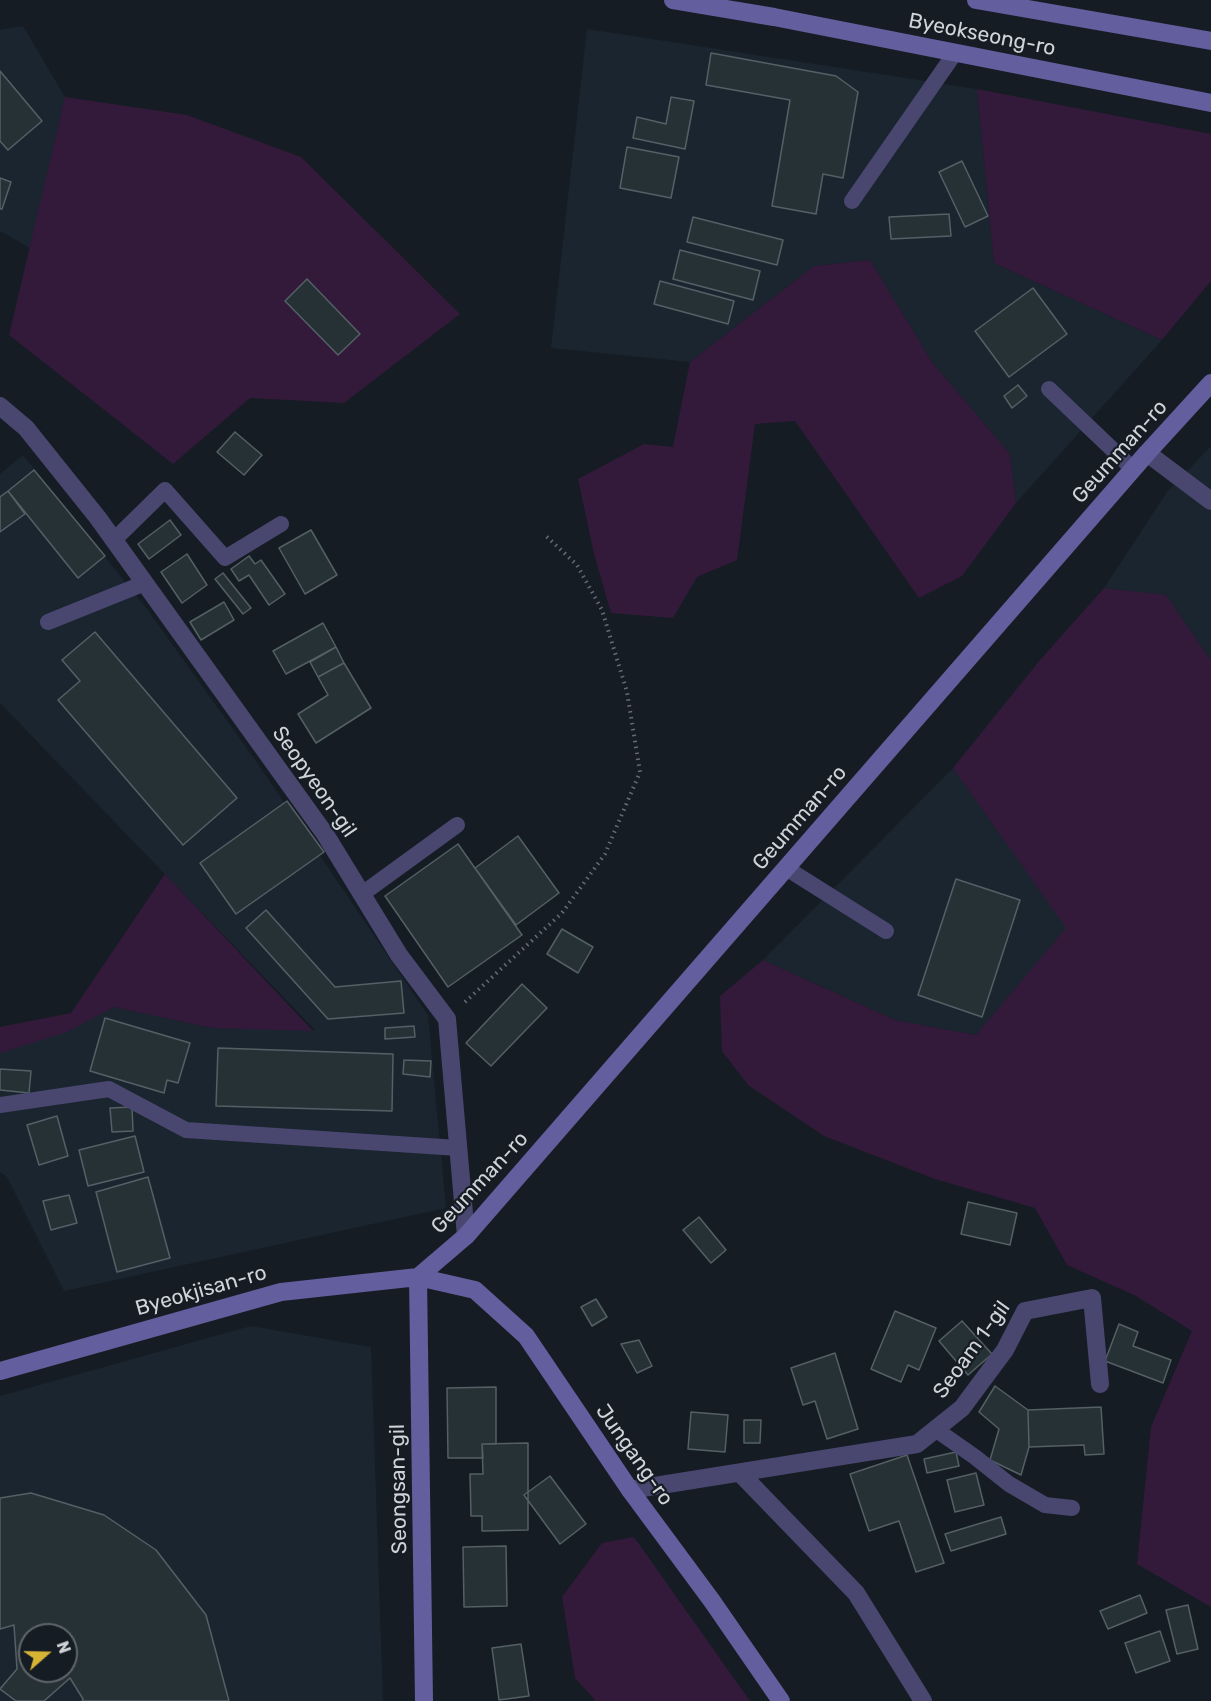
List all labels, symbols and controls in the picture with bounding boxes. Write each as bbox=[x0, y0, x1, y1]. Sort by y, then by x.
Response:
street label: Byeokseong-ro bbox=[906, 8, 1058, 62]
street label: Geumman-ro bbox=[1067, 395, 1173, 509]
street label: Seopyeon-gil bbox=[267, 722, 361, 842]
street label: Geumman-ro bbox=[748, 761, 852, 875]
street label: Geumman-ro bbox=[426, 1127, 534, 1239]
street label: Byeokjisan-ro bbox=[132, 1260, 270, 1322]
street label: Seoam 1-gil bbox=[928, 1296, 1016, 1404]
street label: Jungang-ro bbox=[590, 1399, 678, 1511]
street label: Seongsan-gil bbox=[385, 1424, 413, 1554]
north arrow bbox=[18, 1623, 78, 1683]
text: N bbox=[53, 1639, 74, 1656]

